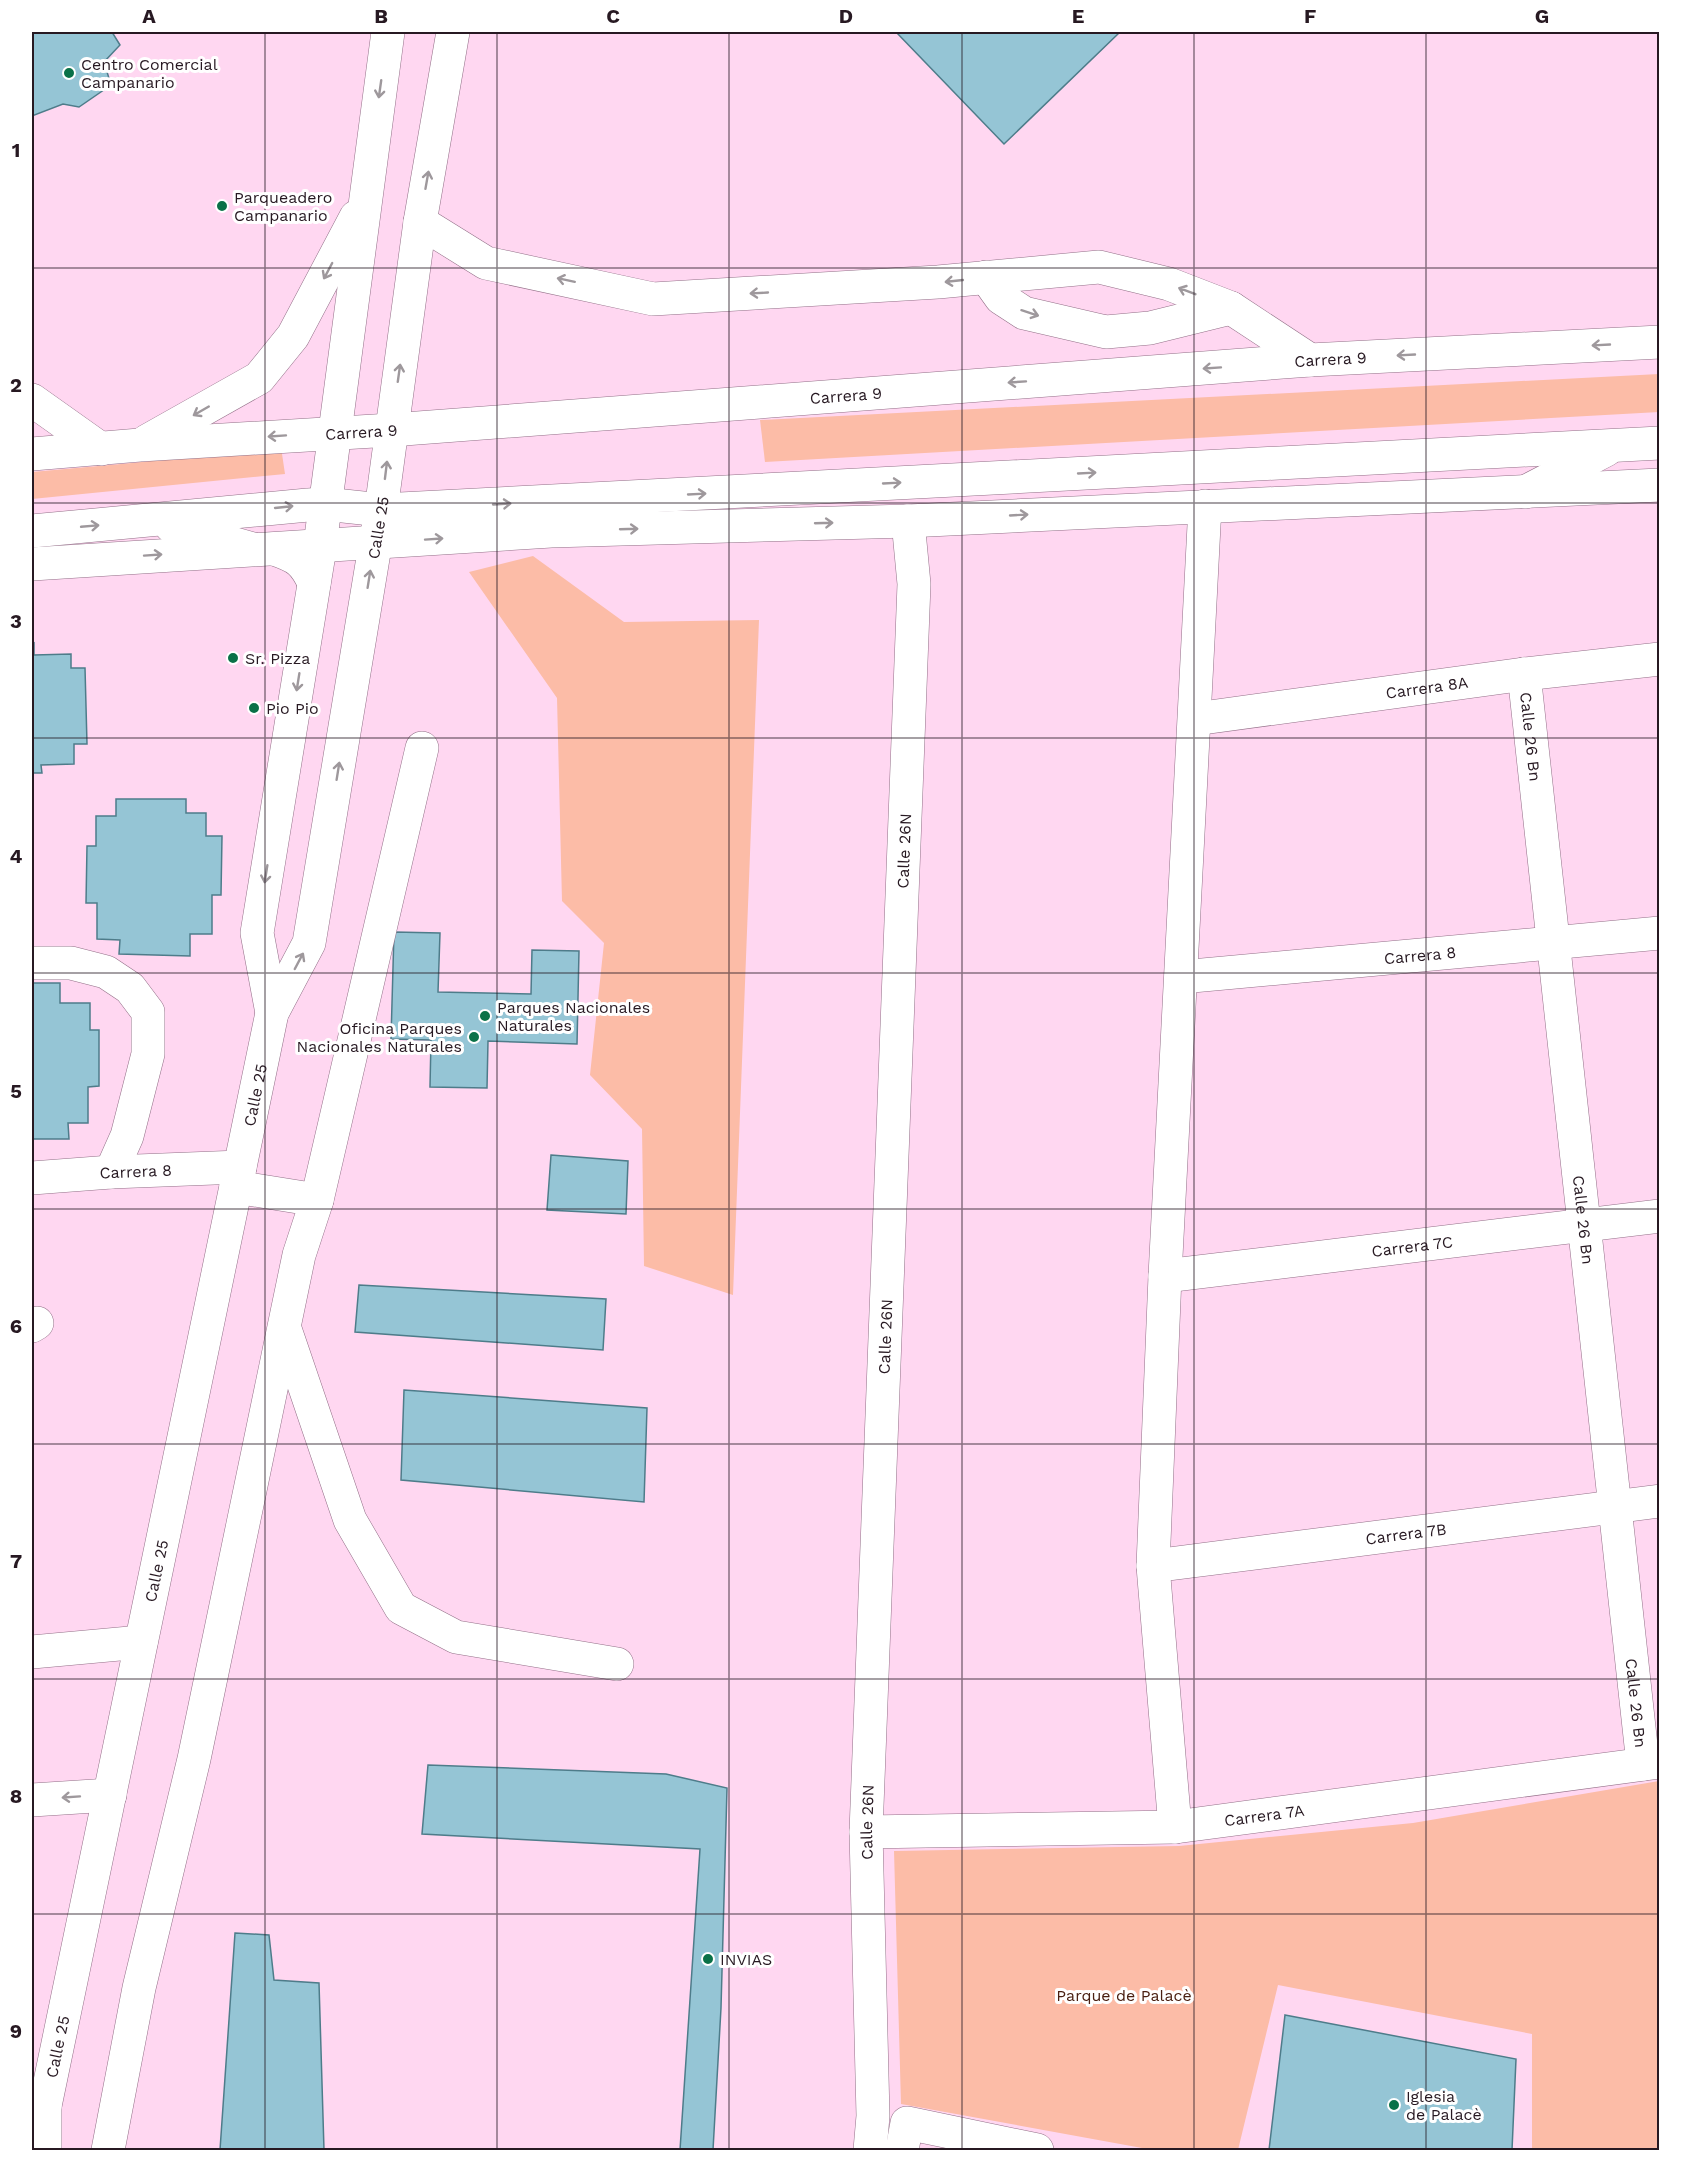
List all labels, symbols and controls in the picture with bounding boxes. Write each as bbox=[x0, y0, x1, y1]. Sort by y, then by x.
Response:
text: A bbox=[142, 4, 156, 28]
text: B bbox=[374, 4, 388, 28]
text: C bbox=[606, 4, 620, 28]
text: D bbox=[839, 4, 853, 28]
text: E bbox=[1072, 4, 1084, 28]
text: F bbox=[1304, 4, 1316, 28]
text: G bbox=[1535, 4, 1549, 28]
place label: Centro Comercial Campanario bbox=[81, 55, 218, 92]
marker: Centro Comercial Campanario bbox=[62, 66, 76, 80]
one-way arrow bbox=[374, 79, 385, 99]
text: 1 bbox=[12, 138, 20, 162]
one-way arrow bbox=[422, 170, 433, 190]
place label: Parqueadero Campanario bbox=[234, 188, 332, 225]
marker: Parqueadero Campanario bbox=[215, 199, 229, 213]
one-way arrow bbox=[322, 261, 333, 279]
one-way arrow bbox=[557, 274, 576, 285]
one-way arrow bbox=[944, 276, 964, 287]
one-way arrow bbox=[1178, 284, 1196, 295]
one-way arrow bbox=[750, 287, 769, 298]
one-way arrow bbox=[1020, 309, 1039, 320]
one-way arrow bbox=[1592, 339, 1612, 350]
street label: Carrera 9 bbox=[1294, 348, 1367, 371]
one-way arrow bbox=[1397, 349, 1417, 360]
one-way arrow bbox=[1202, 362, 1222, 373]
one-way arrow bbox=[393, 363, 404, 383]
text: 2 bbox=[10, 373, 22, 397]
one-way arrow bbox=[1008, 377, 1028, 388]
street label: Carrera 9 bbox=[809, 384, 883, 408]
one-way arrow bbox=[192, 406, 210, 417]
street label: Carrera 9 bbox=[325, 421, 398, 444]
one-way arrow bbox=[267, 431, 287, 442]
one-way arrow bbox=[381, 461, 392, 481]
one-way arrow bbox=[1076, 468, 1096, 479]
one-way arrow bbox=[881, 478, 901, 489]
one-way arrow bbox=[687, 488, 707, 499]
street label: Calle 25 bbox=[364, 495, 393, 560]
one-way arrow bbox=[492, 498, 512, 509]
one-way arrow bbox=[273, 501, 293, 512]
one-way arrow bbox=[1008, 510, 1028, 521]
one-way arrow bbox=[813, 518, 833, 529]
one-way arrow bbox=[79, 520, 99, 531]
one-way arrow bbox=[619, 523, 639, 535]
one-way arrow bbox=[424, 533, 444, 544]
one-way arrow bbox=[142, 550, 162, 561]
one-way arrow bbox=[364, 569, 375, 589]
text: 3 bbox=[10, 609, 22, 633]
place label: Sr. Pizza bbox=[245, 649, 310, 668]
marker: Sr. Pizza bbox=[226, 651, 240, 665]
one-way arrow bbox=[292, 672, 303, 691]
street label: Carrera 8A bbox=[1385, 673, 1470, 703]
street label: Calle 26 Bn bbox=[1516, 691, 1545, 782]
place label: Pio Pio bbox=[266, 699, 319, 718]
marker: Pio Pio bbox=[247, 701, 261, 715]
one-way arrow bbox=[332, 762, 343, 782]
street label: Calle 26N bbox=[893, 813, 915, 889]
text: 4 bbox=[10, 844, 23, 868]
one-way arrow bbox=[261, 864, 272, 884]
street label: Carrera 8 bbox=[1383, 943, 1457, 968]
one-way arrow bbox=[294, 953, 306, 971]
place label: Parques Nacionales Naturales bbox=[497, 998, 650, 1035]
marker: Parques Nacionales Naturales bbox=[478, 1009, 492, 1023]
place label: Oficina Parques Nacionales Naturales bbox=[297, 1019, 462, 1056]
marker: Oficina Parques Nacionales Naturales bbox=[467, 1030, 481, 1044]
street label: Calle 25 bbox=[240, 1062, 271, 1128]
text: 5 bbox=[10, 1079, 22, 1103]
street label: Carrera 8 bbox=[99, 1161, 172, 1183]
street label: Calle 26 Bn bbox=[1569, 1174, 1597, 1265]
street label: Carrera 7C bbox=[1371, 1232, 1454, 1261]
street label: Calle 26N bbox=[875, 1299, 896, 1375]
text: 6 bbox=[10, 1314, 22, 1338]
street label: Carrera 7B bbox=[1364, 1519, 1448, 1549]
street label: Calle 25 bbox=[141, 1538, 172, 1604]
text: 7 bbox=[10, 1549, 22, 1573]
street label: Calle 26 Bn bbox=[1622, 1657, 1650, 1748]
text: 8 bbox=[10, 1784, 22, 1808]
street label: Calle 26N bbox=[857, 1784, 878, 1860]
one-way arrow bbox=[61, 1792, 81, 1803]
street label: Carrera 7A bbox=[1223, 1801, 1306, 1830]
place label: INVIAS bbox=[720, 1950, 772, 1969]
marker: INVIAS bbox=[701, 1952, 715, 1966]
park label: Parque de Palacè bbox=[1056, 1986, 1192, 2005]
street label: Calle 25 bbox=[42, 2014, 74, 2080]
text: 9 bbox=[10, 2019, 22, 2043]
place label: Iglesia de Palacè bbox=[1406, 2087, 1482, 2124]
marker: Iglesia de Palacè bbox=[1387, 2098, 1401, 2112]

